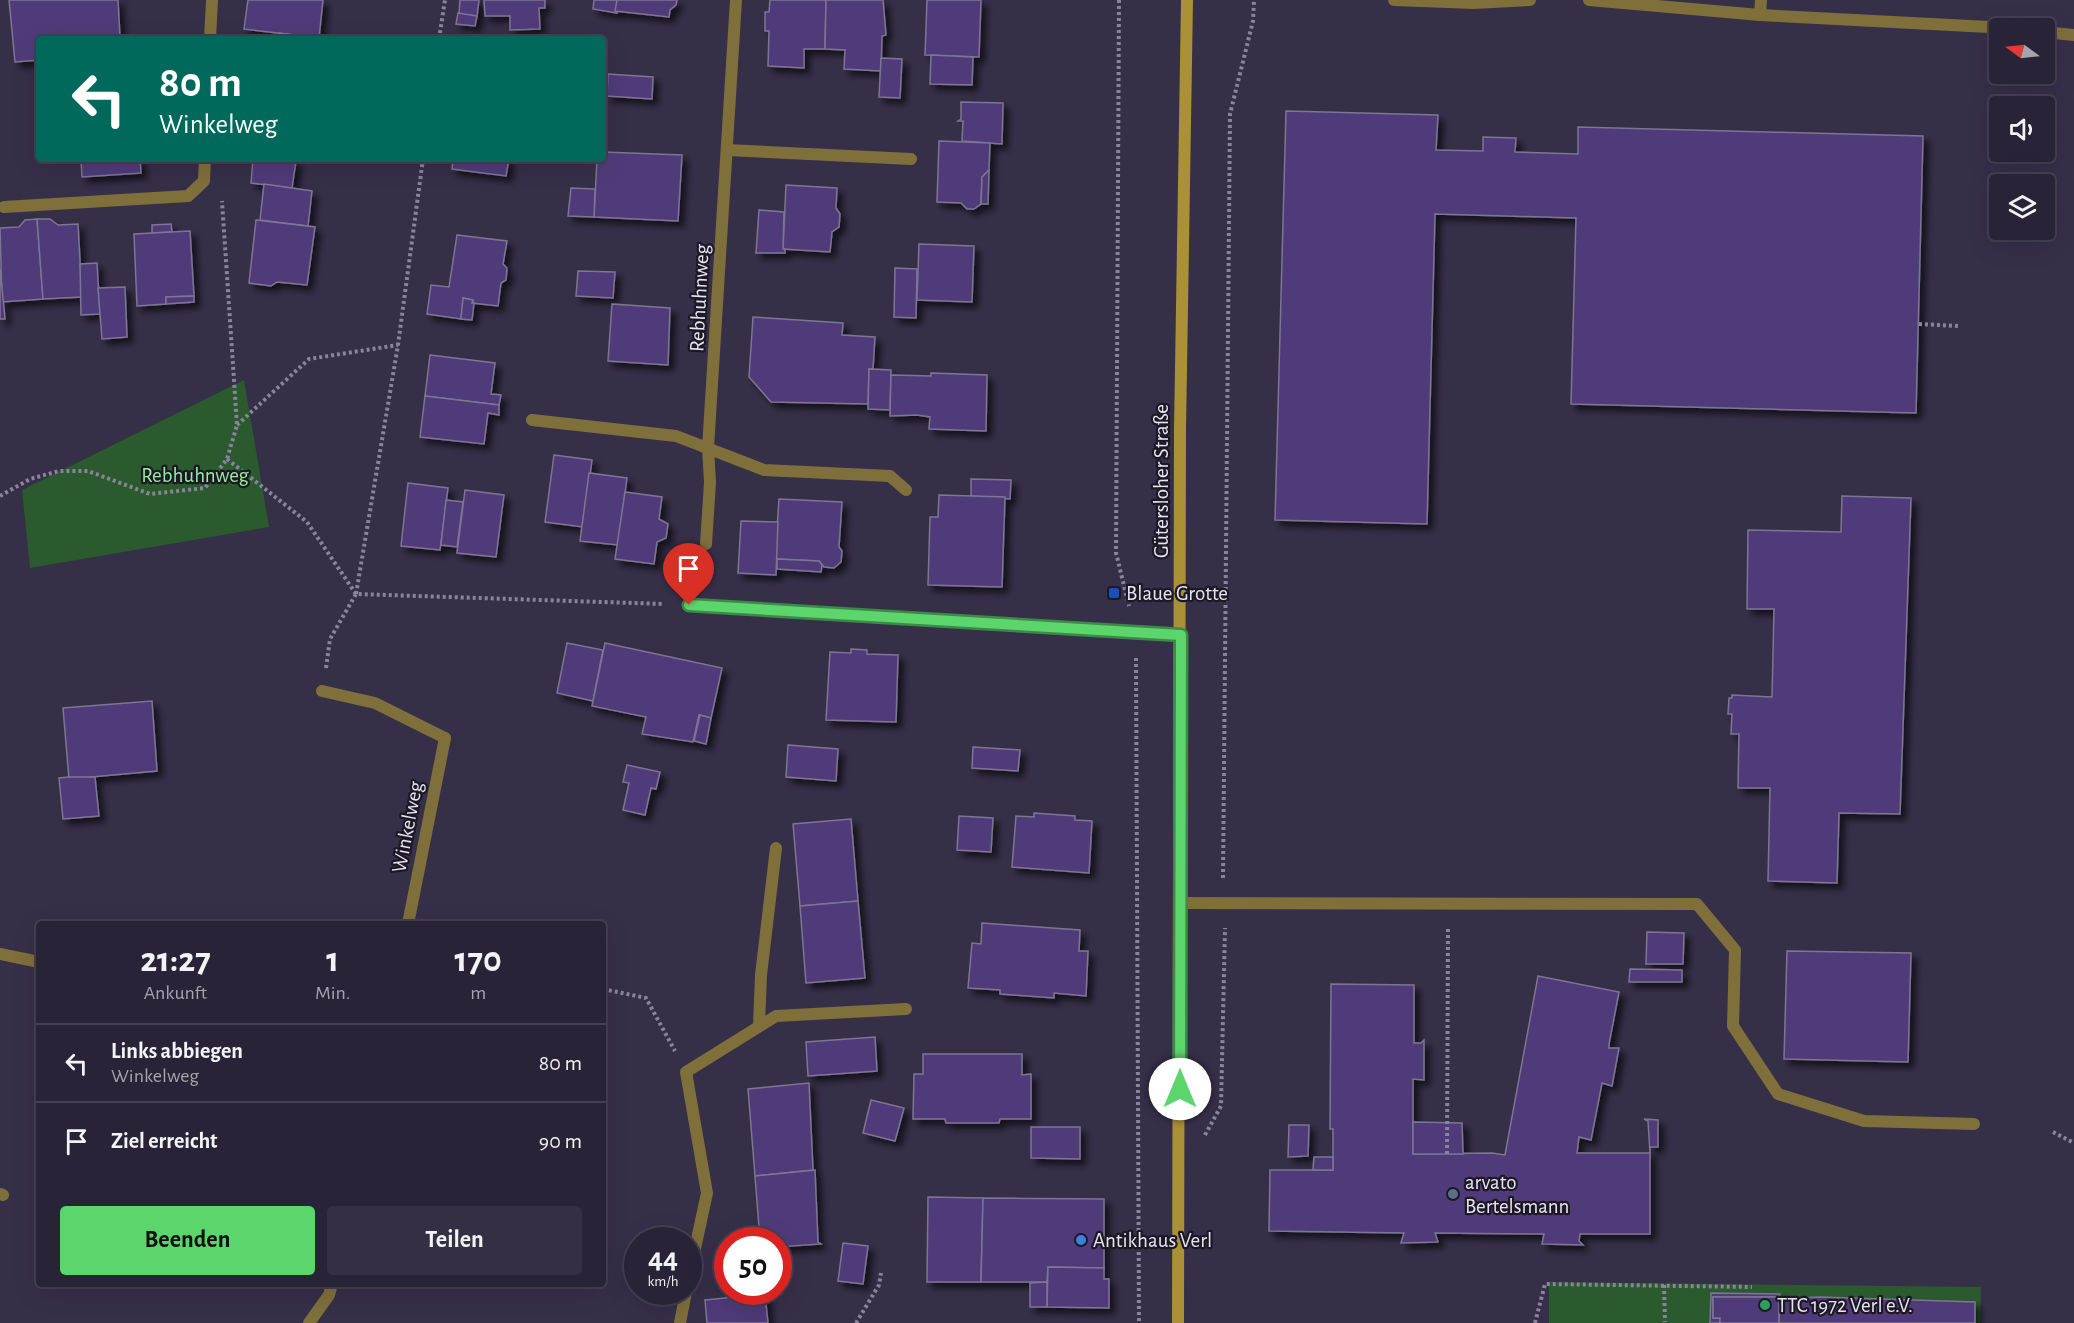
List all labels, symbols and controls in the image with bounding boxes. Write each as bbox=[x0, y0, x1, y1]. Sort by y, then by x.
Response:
north arrow bbox=[1989, 18, 2055, 84]
map controls bbox=[1989, 18, 2055, 240]
icon: left bbox=[60, 60, 138, 138]
text: 80 m bbox=[159, 62, 242, 104]
button: sound bbox=[1989, 96, 2055, 162]
text: Winkelweg bbox=[159, 111, 278, 138]
button: layers bbox=[1989, 174, 2055, 240]
street label: Rebhuhnweg bbox=[686, 243, 713, 352]
street label: Gütersloher Straße bbox=[1151, 404, 1172, 558]
park label: Rebhuhnweg bbox=[141, 465, 250, 486]
pin bbox=[663, 543, 714, 605]
icon: arrive bbox=[672, 552, 705, 585]
place label: Blaue Grotte bbox=[1126, 583, 1228, 604]
marker: Blaue Grotte bbox=[1107, 586, 1121, 600]
street label: Winkelweg bbox=[388, 779, 427, 874]
text: 21:27 bbox=[140, 942, 211, 978]
text: 1 bbox=[326, 942, 339, 978]
text: 170 bbox=[455, 942, 502, 978]
text: Ankunft bbox=[144, 983, 207, 1003]
text: Min. bbox=[315, 983, 350, 1003]
text: m bbox=[470, 983, 486, 1003]
text: Links abbiegen bbox=[111, 1040, 243, 1062]
icon: left bbox=[60, 1047, 93, 1080]
text: 80 m bbox=[539, 1052, 582, 1074]
position arrow bbox=[1148, 1057, 1212, 1121]
text: Winkelweg bbox=[111, 1066, 199, 1086]
icon: arrive bbox=[60, 1125, 93, 1158]
text: Ziel erreicht bbox=[111, 1130, 218, 1152]
text: 90 m bbox=[539, 1130, 582, 1152]
place label: arvato Bertelsmann bbox=[1465, 1172, 1569, 1217]
marker: arvato Bertelsmann bbox=[1446, 1187, 1460, 1201]
button: Beenden bbox=[60, 1206, 315, 1275]
button: Teilen bbox=[327, 1206, 582, 1275]
speed limit sign: 50 bbox=[714, 1227, 792, 1305]
place label: Antikhaus Verl bbox=[1093, 1230, 1212, 1251]
marker: Antikhaus Verl bbox=[1074, 1233, 1088, 1247]
text: 44 bbox=[648, 1244, 678, 1274]
text: km/h bbox=[648, 1274, 678, 1289]
place label: TTC 1972 Verl e.V. bbox=[1777, 1295, 1913, 1316]
marker: TTC 1972 Verl e.V. bbox=[1758, 1298, 1772, 1312]

